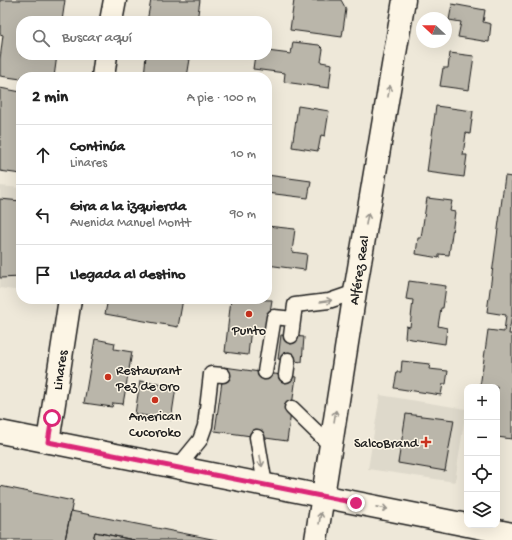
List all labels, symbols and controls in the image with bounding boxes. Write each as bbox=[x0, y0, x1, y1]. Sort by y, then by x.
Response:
north arrow bbox=[416, 12, 452, 48]
search box bbox=[16, 16, 272, 60]
icon: search bbox=[30, 27, 52, 49]
text: Buscar aquí bbox=[62, 29, 132, 47]
one-way arrow bbox=[385, 85, 393, 98]
text: 2 min bbox=[32, 88, 68, 108]
text: A pie · 100 m bbox=[187, 91, 256, 106]
text: Continúa bbox=[70, 138, 125, 156]
icon: ahead bbox=[32, 144, 54, 166]
text: 10 m bbox=[231, 147, 256, 162]
text: Linares bbox=[70, 156, 107, 171]
text: Gira a la izquierda bbox=[70, 198, 186, 216]
icon: left bbox=[32, 204, 54, 226]
text: 90 m bbox=[230, 207, 256, 222]
one-way arrow bbox=[363, 213, 371, 226]
text: Avenida Manuel Montt bbox=[70, 216, 191, 231]
street label: Alférez Real bbox=[347, 235, 374, 306]
icon: arrive bbox=[32, 264, 54, 286]
text: Llegada al destino bbox=[70, 266, 186, 284]
one-way arrow bbox=[319, 297, 332, 305]
marker: Punto bbox=[244, 309, 254, 319]
place label: Punto bbox=[231, 323, 266, 340]
street label: Linares bbox=[50, 349, 73, 391]
place label: Restaurant Pez de Oro bbox=[115, 363, 182, 396]
marker: Restaurant Pez de Oro bbox=[103, 372, 113, 382]
map controls bbox=[464, 384, 500, 528]
button: + bbox=[464, 384, 500, 420]
marker: American Cucoroko bbox=[150, 395, 160, 405]
route start bbox=[43, 409, 61, 427]
place label: American Cucoroko bbox=[129, 409, 182, 442]
one-way arrow bbox=[331, 410, 339, 423]
button: − bbox=[464, 420, 500, 456]
place label: SalcoBrand bbox=[354, 436, 420, 453]
marker: SalcoBrand bbox=[421, 437, 431, 447]
one-way arrow bbox=[257, 454, 265, 467]
button: locate bbox=[464, 456, 500, 492]
button: layers bbox=[464, 492, 500, 528]
route end bbox=[347, 494, 365, 512]
one-way arrow bbox=[375, 504, 388, 512]
one-way arrow bbox=[316, 512, 324, 525]

